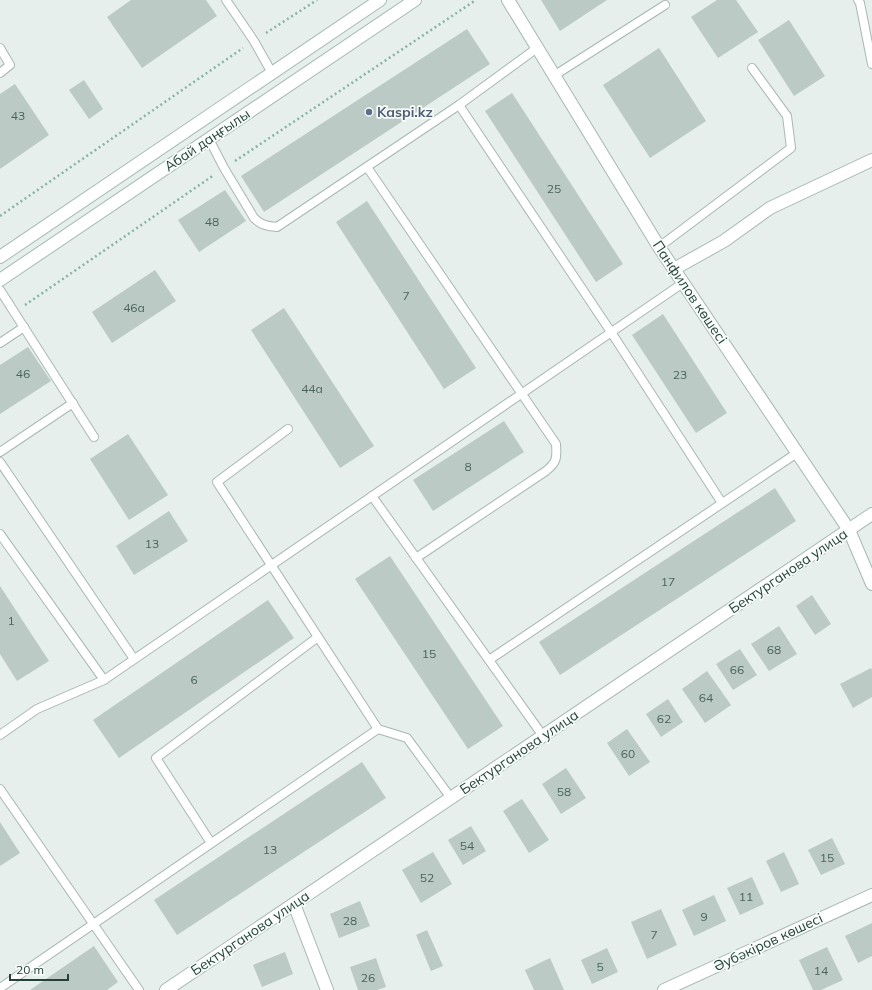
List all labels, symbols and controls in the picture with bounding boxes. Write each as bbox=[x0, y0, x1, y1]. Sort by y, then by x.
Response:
place label: Kaspi.kz bbox=[377, 103, 433, 121]
street label: Абай даңғылы bbox=[161, 105, 253, 175]
marker: Kaspi.kz bbox=[364, 107, 374, 117]
house number: 43 bbox=[11, 108, 25, 123]
house number: 25 bbox=[547, 181, 561, 196]
house number: 48 bbox=[205, 214, 219, 229]
street label: Панфилов көшесі bbox=[649, 237, 731, 347]
house number: 7 bbox=[402, 288, 410, 303]
house number: 46а bbox=[123, 300, 145, 315]
house number: 46 bbox=[16, 366, 30, 381]
house number: 23 bbox=[673, 367, 687, 382]
house number: 44а bbox=[301, 381, 323, 396]
house number: 8 bbox=[464, 459, 472, 474]
street label: Бектурганова улица bbox=[725, 525, 851, 617]
house number: 13 bbox=[145, 536, 159, 551]
house number: 17 bbox=[661, 574, 675, 589]
house number: 1 bbox=[7, 613, 15, 628]
house number: 68 bbox=[767, 642, 781, 657]
house number: 15 bbox=[422, 646, 436, 661]
house number: 66 bbox=[730, 662, 744, 677]
house number: 6 bbox=[190, 672, 198, 687]
house number: 64 bbox=[699, 690, 713, 705]
street label: Бектурганова улица bbox=[456, 706, 582, 798]
house number: 62 bbox=[657, 711, 671, 726]
house number: 60 bbox=[621, 746, 635, 761]
house number: 58 bbox=[557, 784, 571, 799]
house number: 54 bbox=[460, 838, 474, 853]
house number: 13 bbox=[263, 842, 277, 857]
house number: 15 bbox=[820, 850, 834, 865]
house number: 52 bbox=[420, 870, 434, 885]
street label: Бектурганова улица bbox=[187, 887, 313, 979]
house number: 11 bbox=[739, 889, 753, 904]
house number: 9 bbox=[700, 909, 708, 924]
street label: Әубәкіров көшесі bbox=[710, 909, 826, 975]
house number: 28 bbox=[343, 913, 357, 928]
house number: 7 bbox=[650, 927, 658, 942]
scale bar bbox=[10, 956, 68, 982]
house number: 5 bbox=[596, 959, 604, 974]
text: 20 m bbox=[16, 962, 44, 977]
house number: 14 bbox=[814, 963, 828, 978]
house number: 26 bbox=[361, 970, 375, 985]

